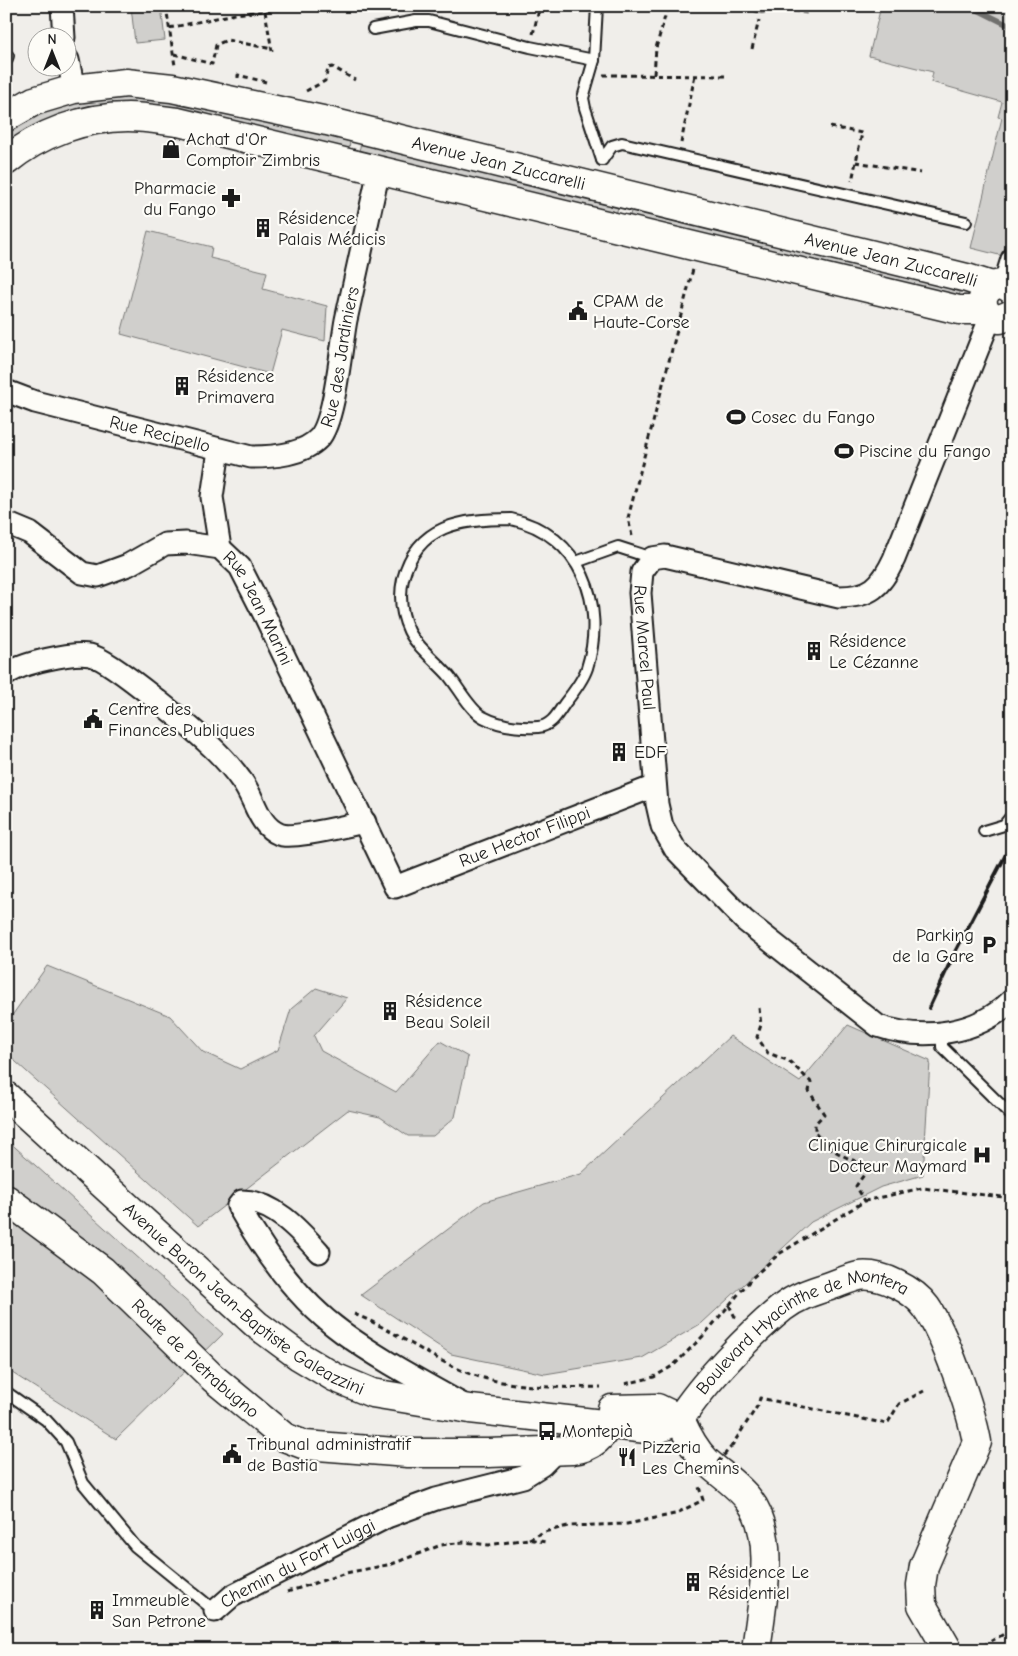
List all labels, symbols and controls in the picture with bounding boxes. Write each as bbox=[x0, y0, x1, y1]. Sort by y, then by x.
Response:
north arrow bbox=[28, 28, 78, 78]
text: N bbox=[47, 31, 57, 48]
place label: Achat d'Or Comptoir Zimbris bbox=[186, 129, 320, 171]
street label: Avenue Jean Zuccarelli bbox=[410, 132, 587, 195]
shop icon: Achat d'Or Comptoir Zimbris bbox=[160, 138, 182, 160]
place label: Pharmacie du Fango bbox=[134, 178, 216, 220]
pharmacy icon: Pharmacie du Fango bbox=[220, 187, 242, 209]
place label: Résidence Palais Médicis bbox=[278, 208, 385, 250]
building icon: Résidence Palais Médicis bbox=[252, 217, 274, 239]
street label: Avenue Jean Zuccarelli bbox=[802, 229, 980, 292]
street label: Rue des Jardiniers bbox=[316, 285, 364, 430]
place label: CPAM de Haute-Corse bbox=[593, 291, 690, 333]
public building icon: CPAM de Haute-Corse bbox=[567, 300, 589, 322]
place label: Résidence Primavera bbox=[197, 366, 275, 408]
building icon: Résidence Primavera bbox=[171, 375, 193, 397]
sports icon: Cosec du Fango bbox=[725, 406, 747, 428]
place label: Cosec du Fango bbox=[751, 407, 875, 428]
street label: Rue Recipello bbox=[107, 411, 213, 457]
sports icon: Piscine du Fango bbox=[833, 440, 855, 462]
place label: Piscine du Fango bbox=[859, 441, 991, 462]
street label: Rue Jean Marini bbox=[219, 547, 297, 669]
street label: Rue Marcel Paul bbox=[629, 584, 659, 711]
place label: Résidence Le Cézanne bbox=[829, 631, 918, 673]
building icon: Résidence Le Cézanne bbox=[803, 640, 825, 662]
place label: Centre des Finances Publiques bbox=[108, 699, 255, 741]
public building icon: Centre des Finances Publiques bbox=[82, 708, 104, 730]
building icon: EDF bbox=[608, 741, 630, 763]
place label: EDF bbox=[634, 742, 667, 763]
street label: Rue Hector Filippi bbox=[456, 802, 593, 872]
place label: Parking de la Gare bbox=[892, 925, 974, 967]
parking icon: Parking de la Gare bbox=[978, 934, 1000, 956]
place label: Résidence Beau Soleil bbox=[405, 991, 490, 1033]
building icon: Résidence Beau Soleil bbox=[379, 1000, 401, 1022]
place label: Clinique Chirurgicale Docteur Maymard bbox=[808, 1135, 967, 1177]
hospital icon: Clinique Chirurgicale Docteur Maymard bbox=[971, 1144, 993, 1166]
street label: Avenue Baron Jean-Baptiste Galeazzini bbox=[119, 1198, 368, 1400]
street label: Boulevard Hyacinthe de Montera bbox=[692, 1266, 913, 1399]
street label: Route de Pietrabugno bbox=[127, 1295, 263, 1423]
bus stop icon: Montepià bbox=[536, 1420, 558, 1442]
place label: Montepià bbox=[562, 1421, 633, 1442]
place label: Tribunal administratif de Bastia bbox=[247, 1434, 411, 1476]
place label: Pizzeria Les Chemins bbox=[642, 1437, 739, 1479]
public building icon: Tribunal administratif de Bastia bbox=[221, 1443, 243, 1465]
restaurant icon: Pizzeria Les Chemins bbox=[616, 1446, 638, 1468]
street label: Chemin du Fort Luiggi bbox=[216, 1515, 379, 1613]
place label: Résidence Le Résidentiel bbox=[708, 1562, 809, 1604]
building icon: Résidence Le Résidentiel bbox=[682, 1571, 704, 1593]
place label: Immeuble San Petrone bbox=[112, 1590, 206, 1632]
building icon: Immeuble San Petrone bbox=[86, 1599, 108, 1621]

